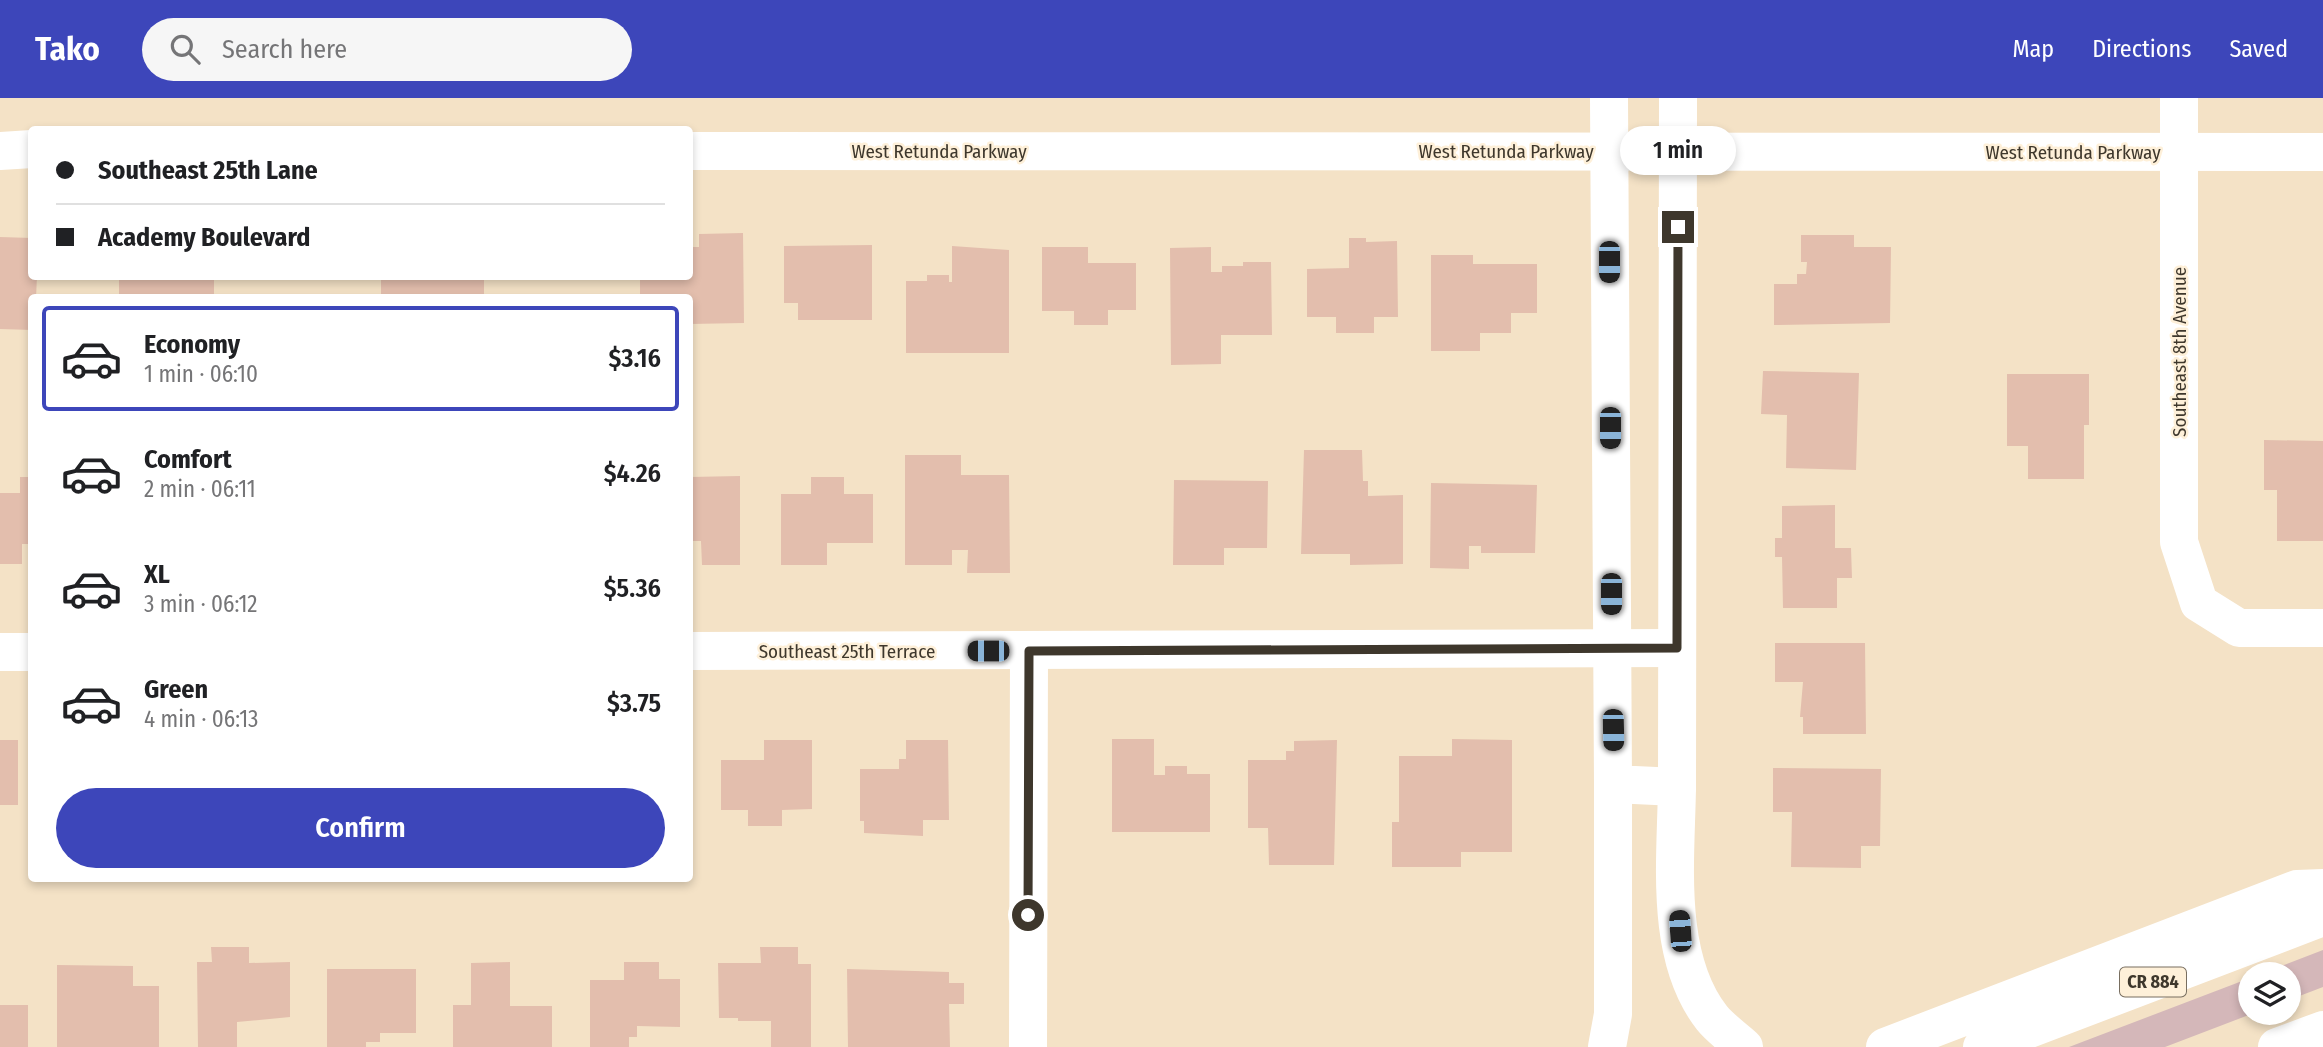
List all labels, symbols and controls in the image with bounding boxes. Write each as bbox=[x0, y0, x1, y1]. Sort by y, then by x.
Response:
search box bbox=[142, 18, 632, 81]
text: Tako bbox=[35, 29, 100, 69]
icon: search bbox=[166, 30, 204, 68]
text: Search here bbox=[222, 34, 347, 65]
text: Map bbox=[2013, 35, 2054, 63]
text: Directions bbox=[2092, 35, 2191, 63]
text: Saved bbox=[2229, 35, 2288, 63]
callout: 1 min bbox=[1620, 125, 1736, 174]
text: 1 min bbox=[1653, 136, 1703, 164]
street label: West Retunda Parkway bbox=[851, 140, 1027, 163]
street label: West Retunda Parkway bbox=[1418, 140, 1594, 163]
street label: West Retunda Parkway bbox=[1985, 141, 2161, 164]
text: Southeast 25th Lane bbox=[98, 155, 318, 186]
route end bbox=[1662, 211, 1694, 243]
text: Academy Boulevard bbox=[98, 222, 310, 253]
car bbox=[1599, 241, 1620, 283]
street label: Southeast 8th Avenue bbox=[2168, 267, 2191, 437]
icon: car bbox=[60, 327, 123, 390]
text: Economy bbox=[144, 329, 240, 360]
text: $3.16 bbox=[608, 343, 661, 374]
text: 1 min · 06:10 bbox=[144, 360, 258, 388]
car bbox=[1600, 407, 1621, 449]
icon: car bbox=[60, 442, 123, 505]
text: Comfort bbox=[144, 444, 232, 475]
text: $4.26 bbox=[604, 458, 661, 489]
text: 2 min · 06:11 bbox=[144, 475, 256, 503]
icon: car bbox=[60, 557, 123, 620]
text: XL bbox=[144, 559, 170, 590]
text: $5.36 bbox=[604, 573, 661, 604]
car bbox=[1601, 573, 1622, 615]
text: 3 min · 06:12 bbox=[144, 590, 258, 618]
street label: Southeast 25th Terrace bbox=[759, 640, 935, 663]
car bbox=[968, 641, 1010, 662]
icon: car bbox=[60, 672, 123, 735]
text: Green bbox=[144, 674, 208, 705]
text: $3.75 bbox=[607, 688, 661, 719]
text: 4 min · 06:13 bbox=[144, 705, 259, 733]
car bbox=[1603, 709, 1624, 751]
button: Confirm bbox=[56, 788, 665, 868]
route start bbox=[1012, 899, 1044, 931]
car bbox=[1669, 909, 1692, 953]
map controls bbox=[2238, 962, 2301, 1025]
button: layers bbox=[2238, 962, 2301, 1025]
road number: CR 884 bbox=[2120, 968, 2186, 996]

